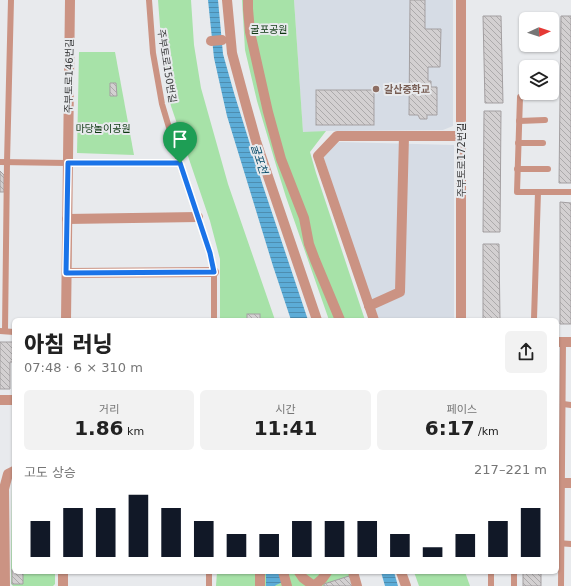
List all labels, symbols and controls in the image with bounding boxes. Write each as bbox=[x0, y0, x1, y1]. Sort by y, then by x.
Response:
north arrow bbox=[519, 12, 559, 52]
map controls bbox=[519, 12, 559, 100]
park label: 굴포공원 bbox=[251, 24, 287, 35]
street label: 주부토로150번길 bbox=[156, 28, 178, 104]
street label: 주부토로146번길 bbox=[63, 39, 75, 113]
button: layers bbox=[519, 60, 559, 100]
place label: 갈산중학교 bbox=[384, 83, 430, 95]
marker: 갈산중학교 bbox=[371, 84, 381, 94]
pin bbox=[163, 122, 197, 163]
park label: 마당놀이공원 bbox=[75, 123, 131, 134]
street label: 주부토로172번길 bbox=[456, 123, 467, 197]
icon: arrive bbox=[169, 128, 191, 150]
water label: 굴포천 bbox=[248, 143, 270, 177]
button: share bbox=[505, 331, 547, 373]
text: 아침 러닝 bbox=[24, 332, 113, 357]
text: 07:48 · 6 × 310 m bbox=[24, 360, 143, 375]
text: 거리 bbox=[99, 403, 119, 416]
text: 시간 bbox=[275, 403, 296, 416]
text: 페이스 bbox=[447, 403, 477, 416]
text: 1.86 bbox=[74, 416, 124, 440]
text: 11:41 bbox=[254, 416, 317, 440]
text: 6:17 bbox=[425, 416, 475, 440]
text: km bbox=[124, 425, 144, 438]
text: /km bbox=[475, 425, 499, 438]
text: 217–221 m bbox=[474, 462, 547, 477]
text: 고도 상승 bbox=[24, 465, 76, 480]

